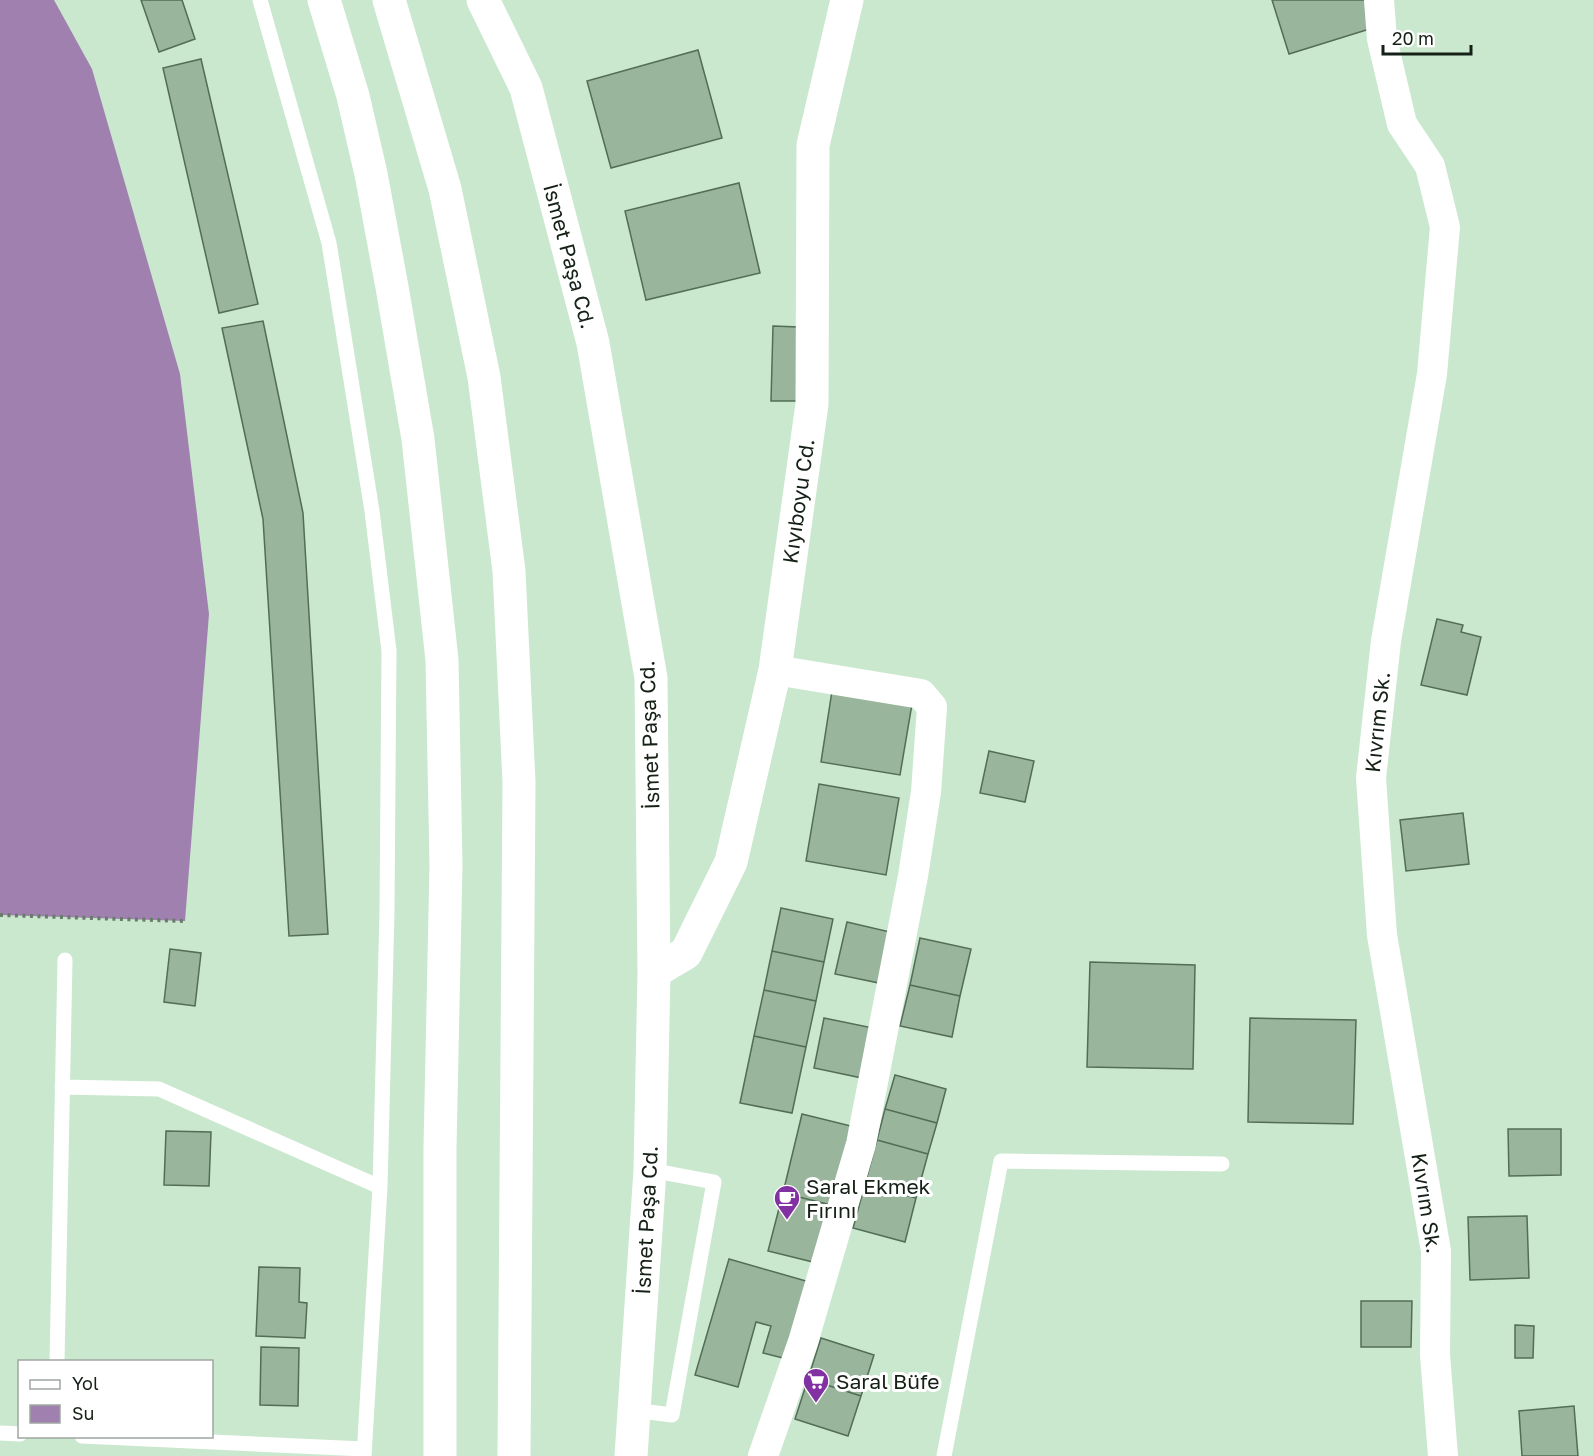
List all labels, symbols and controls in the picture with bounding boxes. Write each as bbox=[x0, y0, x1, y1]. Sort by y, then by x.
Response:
scale bar bbox=[1383, 18, 1472, 56]
text: 20 m bbox=[1392, 27, 1434, 49]
street label: İsmet Paşa Cd. bbox=[538, 181, 602, 331]
street label: Kıyıboyu Cd. bbox=[776, 437, 820, 565]
street label: İsmet Paşa Cd. bbox=[633, 660, 665, 810]
street label: Kıvrım Sk. bbox=[1359, 670, 1395, 774]
street label: İsmet Paşa Cd. bbox=[629, 1145, 663, 1295]
street label: Kıvrım Sk. bbox=[1406, 1151, 1448, 1255]
place label: Saral Ekmek Fırını bbox=[806, 1173, 931, 1223]
cafe icon: Saral Ekmek Fırını bbox=[772, 1183, 802, 1221]
legend bbox=[18, 1360, 213, 1438]
supermarket icon: Saral Büfe bbox=[801, 1366, 831, 1404]
place label: Saral Büfe bbox=[836, 1368, 940, 1394]
text: Yol bbox=[72, 1372, 99, 1394]
text: Su bbox=[72, 1402, 94, 1424]

